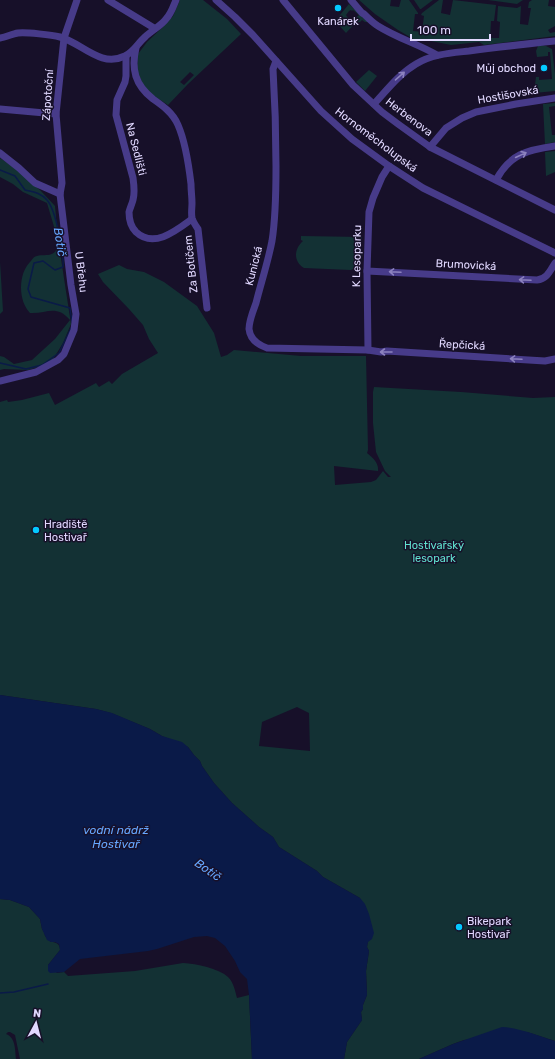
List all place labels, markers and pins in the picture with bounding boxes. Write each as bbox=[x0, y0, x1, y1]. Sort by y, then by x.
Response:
marker: Kanárek bbox=[333, 3, 343, 13]
place label: Kanárek bbox=[317, 15, 359, 28]
place label: Můj obchod bbox=[477, 62, 536, 75]
marker: Můj obchod bbox=[539, 63, 549, 73]
place label: Hradiště Hostivař bbox=[44, 518, 88, 544]
marker: Hradiště Hostivař bbox=[31, 525, 41, 535]
place label: Bikepark Hostivař bbox=[467, 915, 511, 941]
marker: Bikepark Hostivař bbox=[454, 922, 464, 932]

